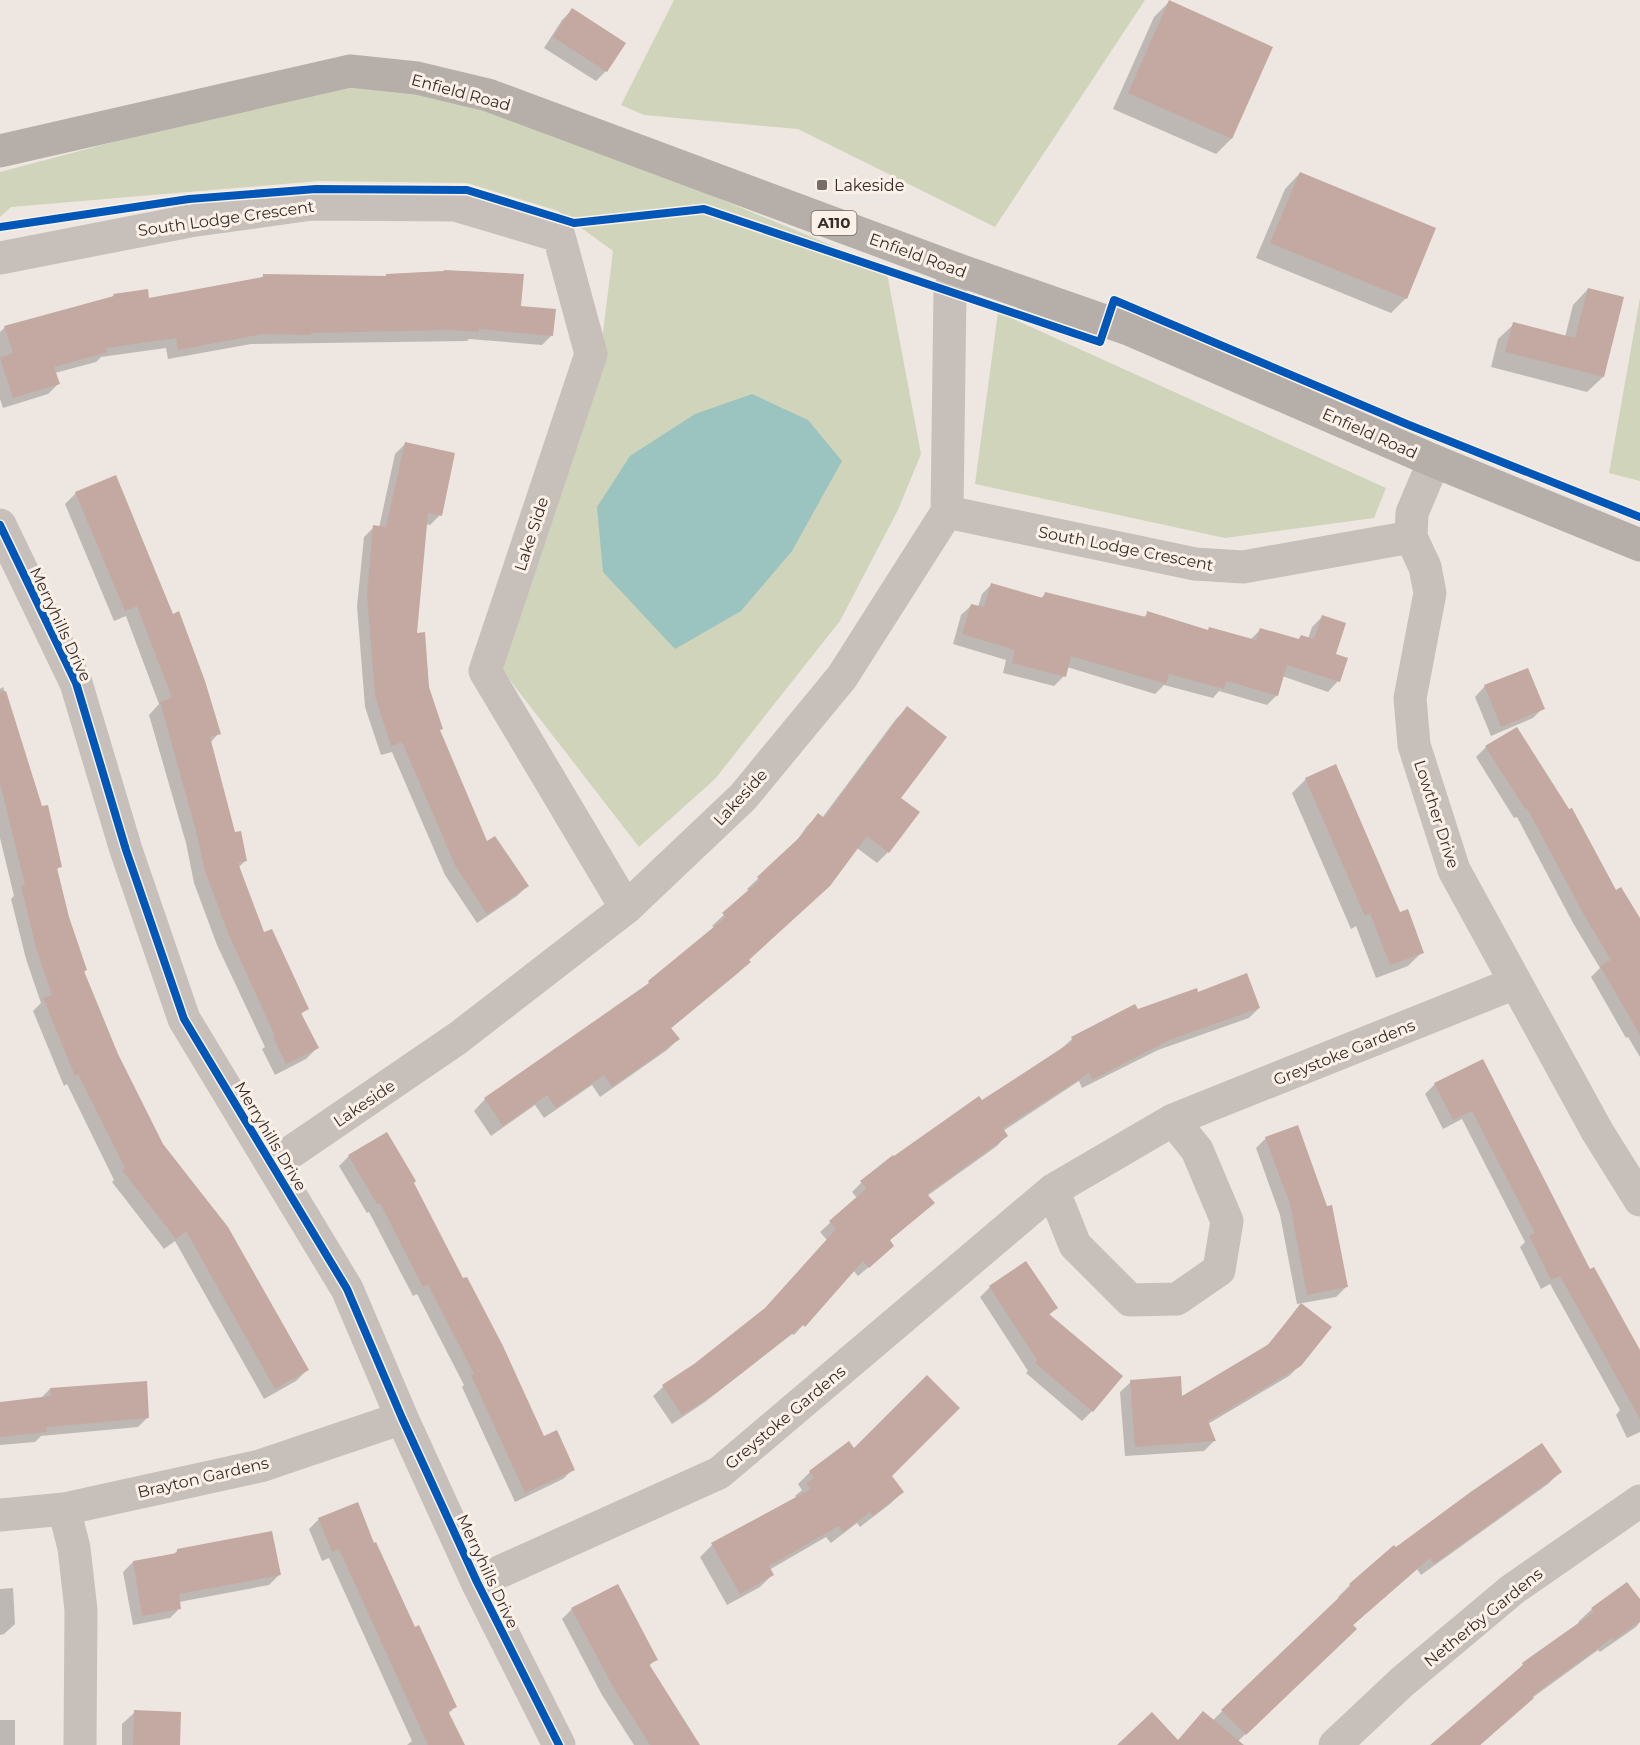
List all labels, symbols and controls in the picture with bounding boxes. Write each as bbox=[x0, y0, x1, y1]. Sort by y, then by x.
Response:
street label: Enfield Road bbox=[409, 70, 513, 115]
place label: Lakeside bbox=[834, 176, 904, 195]
marker: Lakeside bbox=[815, 178, 829, 192]
street label: South Lodge Crescent bbox=[137, 197, 316, 240]
road number: A110 bbox=[812, 211, 856, 235]
street label: Enfield Road bbox=[867, 229, 969, 282]
street label: Enfield Road bbox=[1319, 404, 1420, 463]
street label: Lake Side bbox=[511, 495, 552, 574]
street label: South Lodge Crescent bbox=[1037, 522, 1216, 575]
street label: Merryhills Drive bbox=[26, 564, 95, 684]
street label: Lowther Drive bbox=[1410, 758, 1463, 871]
street label: Lakeside bbox=[709, 765, 771, 830]
street label: Greystoke Gardens bbox=[1271, 1015, 1418, 1090]
street label: Lakeside bbox=[330, 1076, 399, 1131]
street label: Merryhills Drive bbox=[231, 1078, 311, 1194]
street label: Greystoke Gardens bbox=[721, 1361, 849, 1473]
street label: Brayton Gardens bbox=[136, 1453, 271, 1502]
street label: Merryhills Drive bbox=[453, 1511, 522, 1631]
street label: Netherby Gardens bbox=[1420, 1564, 1546, 1671]

